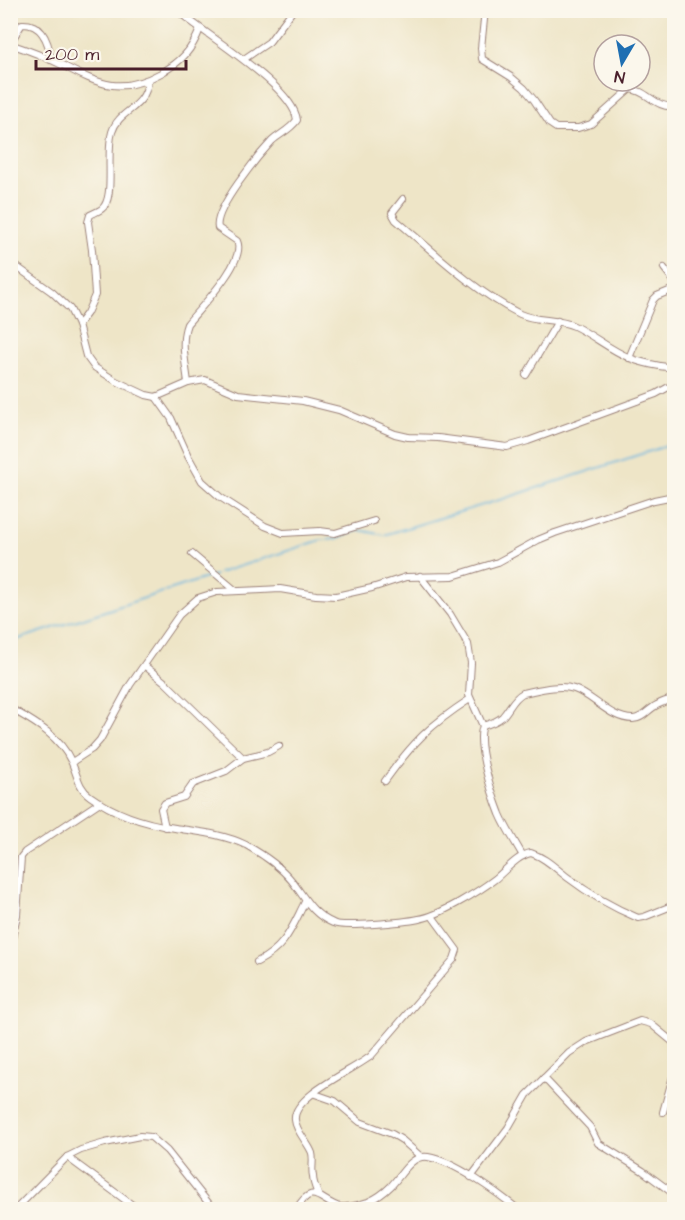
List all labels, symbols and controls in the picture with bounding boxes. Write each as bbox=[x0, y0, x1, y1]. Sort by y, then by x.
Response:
scale bar bbox=[36, 33, 186, 71]
north arrow bbox=[592, 33, 652, 93]
text: 200 m bbox=[45, 42, 99, 67]
text: N bbox=[613, 65, 626, 88]

